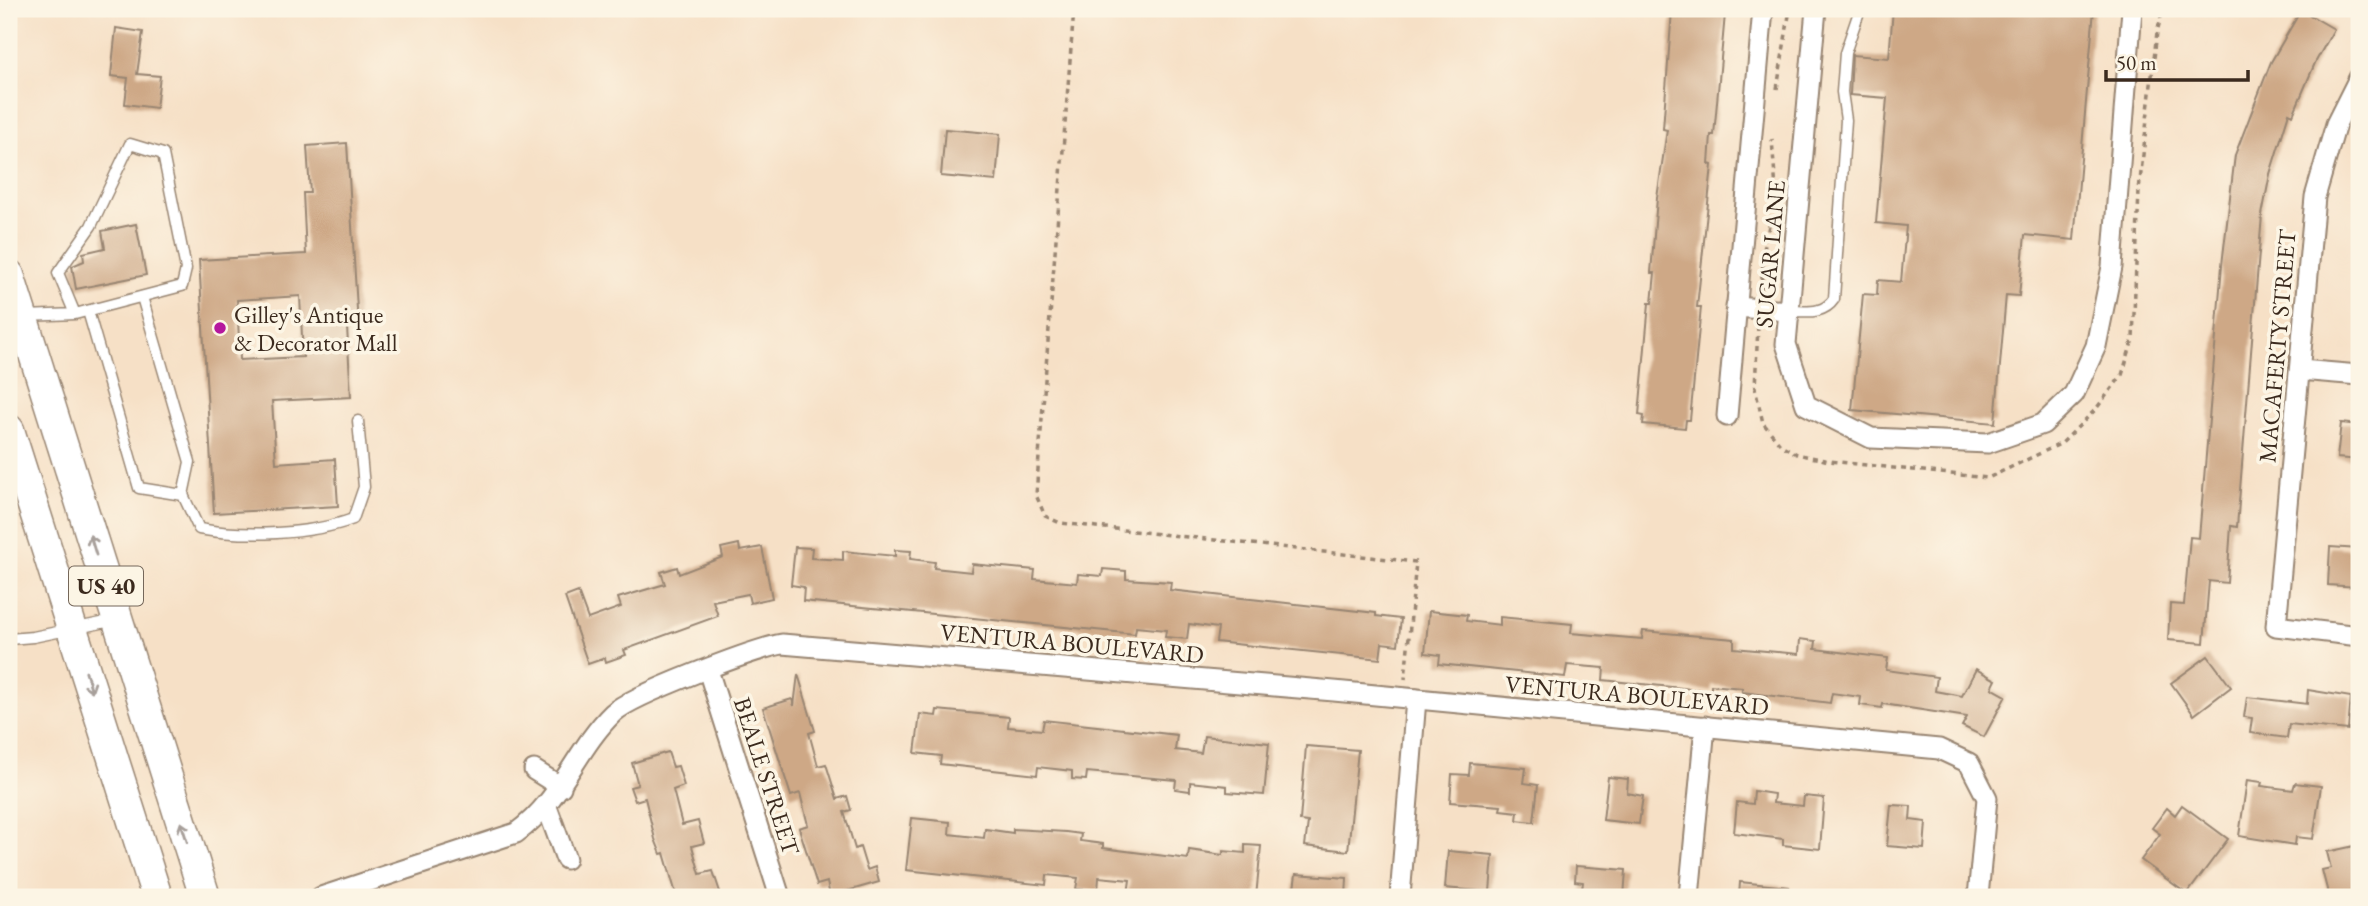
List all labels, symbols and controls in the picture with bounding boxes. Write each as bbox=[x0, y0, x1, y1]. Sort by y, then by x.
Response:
scale bar bbox=[2106, 38, 2247, 82]
text: 50 m bbox=[2116, 49, 2157, 76]
street label: SUGAR LANE bbox=[1748, 179, 1792, 329]
street label: MACAFERTY STREET bbox=[2251, 227, 2303, 464]
place label: Gilley's Antique & Decorator Mall bbox=[234, 299, 398, 358]
marker: Gilley's Antique & Decorator Mall bbox=[212, 320, 228, 336]
one-way arrow bbox=[86, 535, 98, 557]
road number: US 40 bbox=[69, 566, 143, 606]
street label: VENTURA BOULEVARD bbox=[939, 616, 1205, 670]
street label: VENTURA BOULEVARD bbox=[1504, 668, 1770, 722]
one-way arrow bbox=[83, 670, 96, 692]
street label: BEALE STREET bbox=[727, 693, 807, 860]
one-way arrow bbox=[177, 822, 189, 844]

